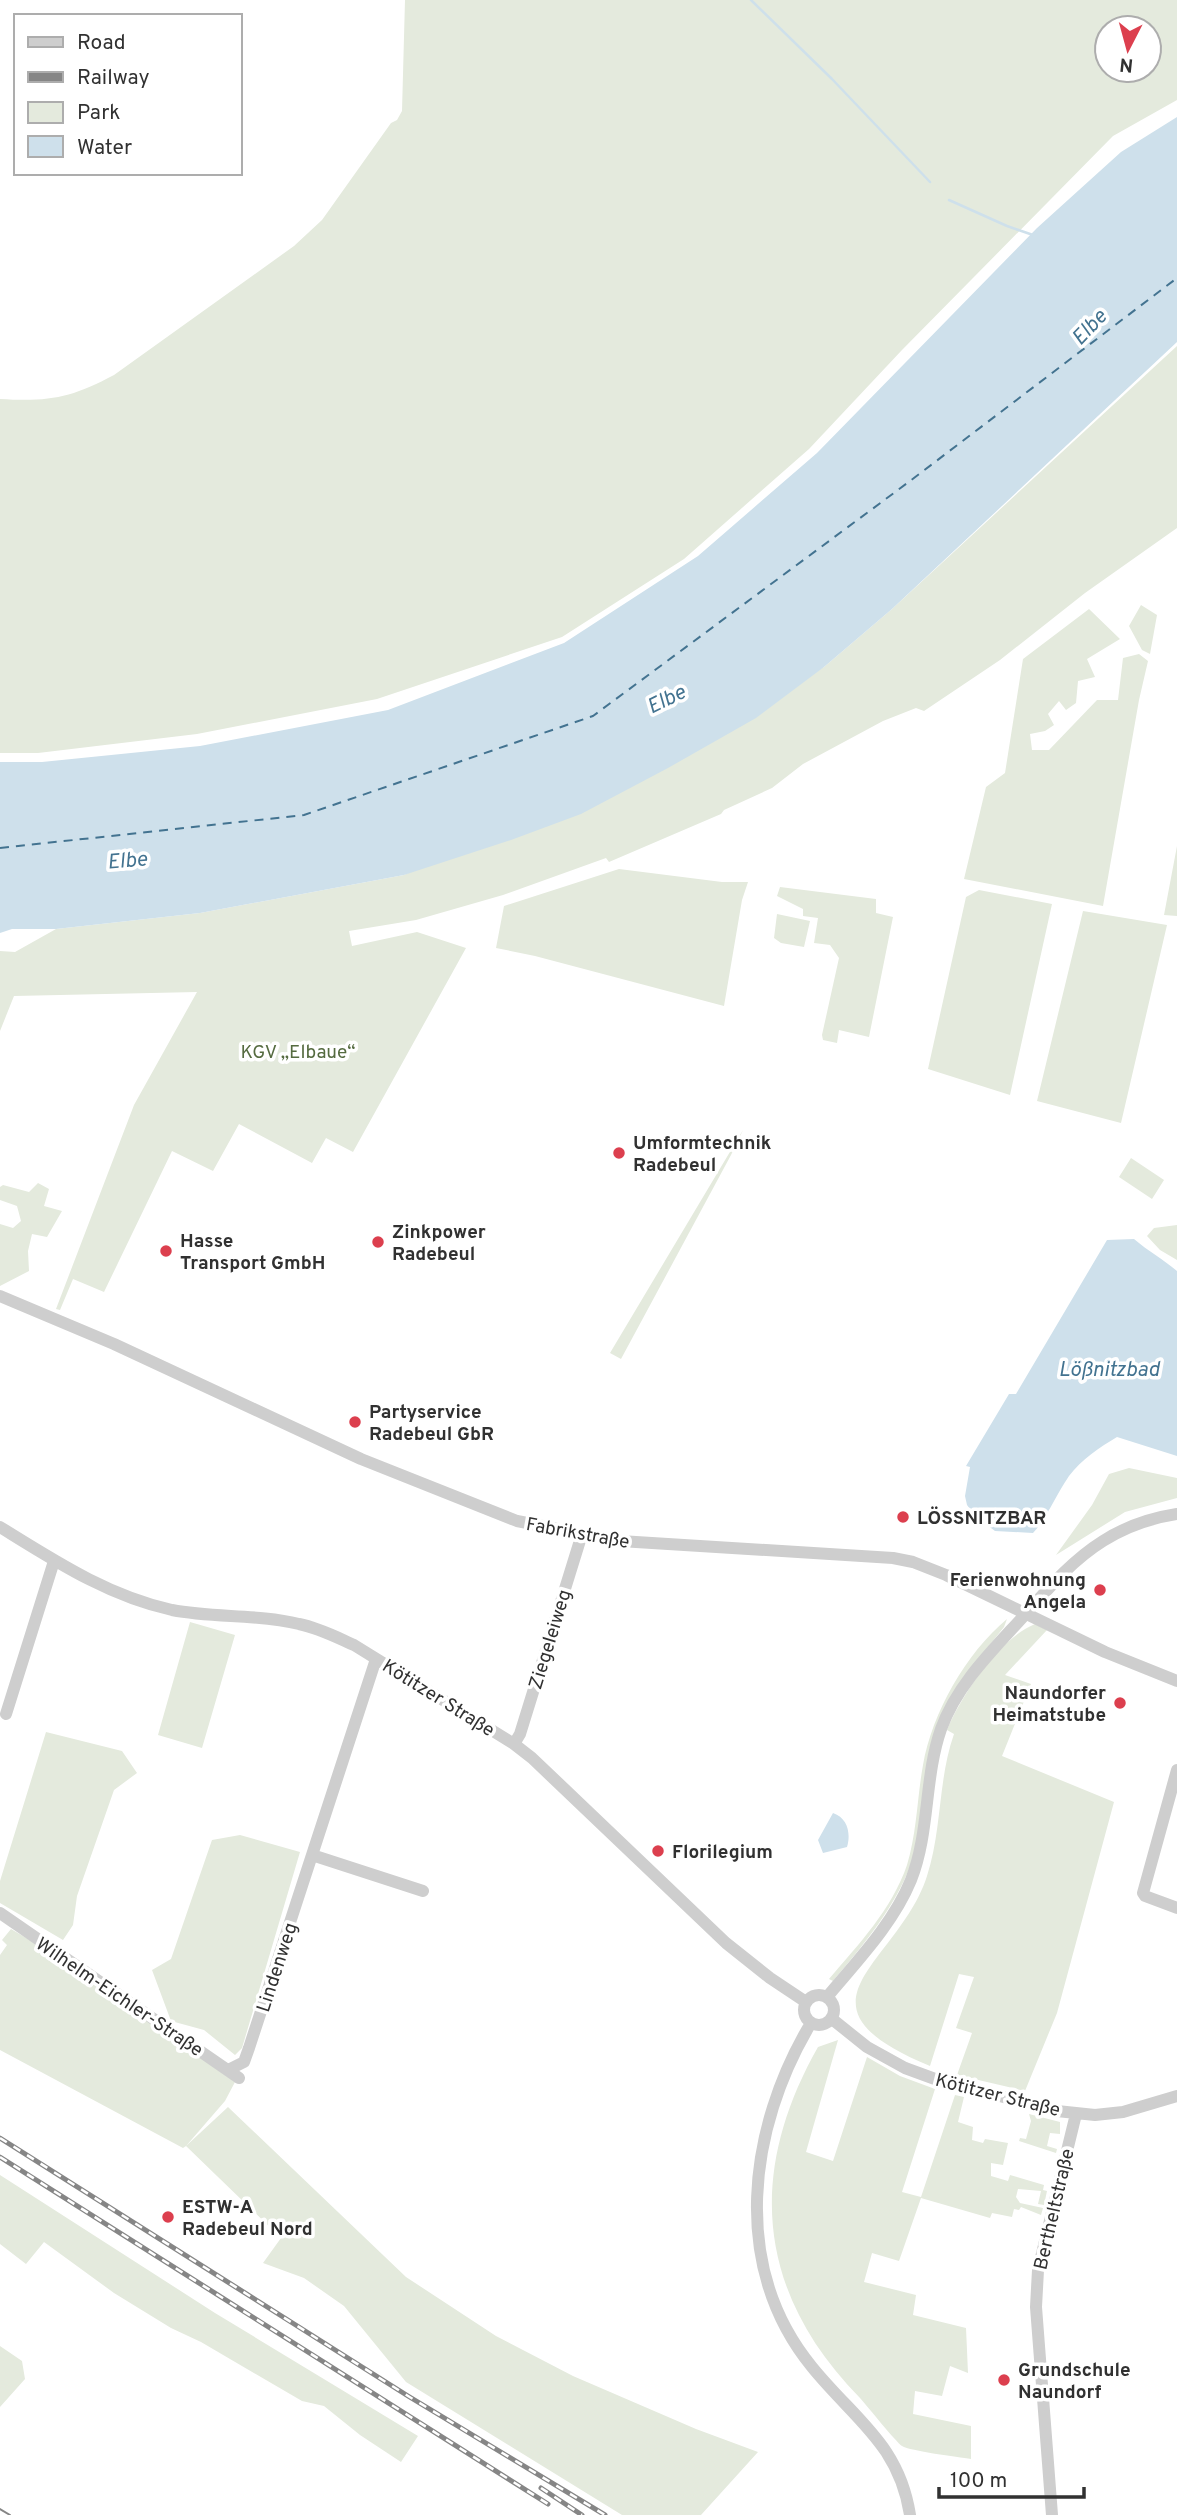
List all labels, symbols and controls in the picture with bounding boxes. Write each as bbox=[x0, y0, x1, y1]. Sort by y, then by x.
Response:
legend bbox=[14, 14, 242, 175]
north arrow bbox=[1093, 14, 1163, 84]
text: Road bbox=[77, 30, 126, 57]
text: N bbox=[1118, 51, 1134, 77]
text: Railway bbox=[77, 65, 150, 92]
text: Park bbox=[77, 100, 120, 127]
text: Water bbox=[77, 135, 132, 162]
water label: Elbe bbox=[1067, 304, 1114, 352]
water label: Elbe bbox=[643, 679, 692, 721]
water label: Elbe bbox=[106, 846, 149, 877]
park label: KGV „Elbaue“ bbox=[241, 1041, 355, 1065]
place label: Umformtechnik Radebeul bbox=[633, 1132, 772, 1178]
marker: Umformtechnik Radebeul bbox=[611, 1145, 627, 1161]
place label: Zinkpower Radebeul bbox=[392, 1221, 486, 1267]
place label: Hasse Transport GmbH bbox=[180, 1230, 325, 1276]
marker: Zinkpower Radebeul bbox=[370, 1234, 386, 1250]
marker: Hasse Transport GmbH bbox=[158, 1243, 174, 1259]
water label: Lößnitzbad bbox=[1059, 1357, 1161, 1384]
place label: Partyservice Radebeul GbR bbox=[369, 1401, 494, 1447]
marker: Partyservice Radebeul GbR bbox=[347, 1414, 363, 1430]
place label: LÖSSNITZBAR bbox=[917, 1506, 1046, 1531]
marker: LÖSSNITZBAR bbox=[895, 1509, 911, 1525]
street label: Fabrikstraße bbox=[524, 1513, 631, 1555]
place label: Ferienwohnung Angela bbox=[950, 1569, 1086, 1615]
marker: Ferienwohnung Angela bbox=[1092, 1582, 1108, 1598]
street label: Ziegeleiweg bbox=[524, 1587, 577, 1692]
street label: Kötitzer Straße bbox=[377, 1655, 499, 1743]
place label: Naundorfer Heimatstube bbox=[992, 1682, 1106, 1728]
marker: Naundorfer Heimatstube bbox=[1112, 1695, 1128, 1711]
place label: Florilegium bbox=[672, 1841, 773, 1865]
marker: Florilegium bbox=[650, 1843, 666, 1859]
street label: Lindenweg bbox=[252, 1920, 304, 2015]
street label: Wilhelm-Eichler-Straße bbox=[31, 1933, 207, 2063]
street label: Kötitzer Straße bbox=[932, 2069, 1063, 2123]
street label: Bertheltstraße bbox=[1029, 2147, 1081, 2272]
place label: ESTW-A Radebeul Nord bbox=[182, 2196, 313, 2242]
marker: ESTW-A Radebeul Nord bbox=[160, 2209, 176, 2225]
place label: Grundschule Naundorf bbox=[1018, 2359, 1131, 2405]
marker: Grundschule Naundorf bbox=[996, 2372, 1012, 2388]
scale bar bbox=[939, 2456, 1084, 2500]
text: 100 m bbox=[950, 2468, 1007, 2495]

